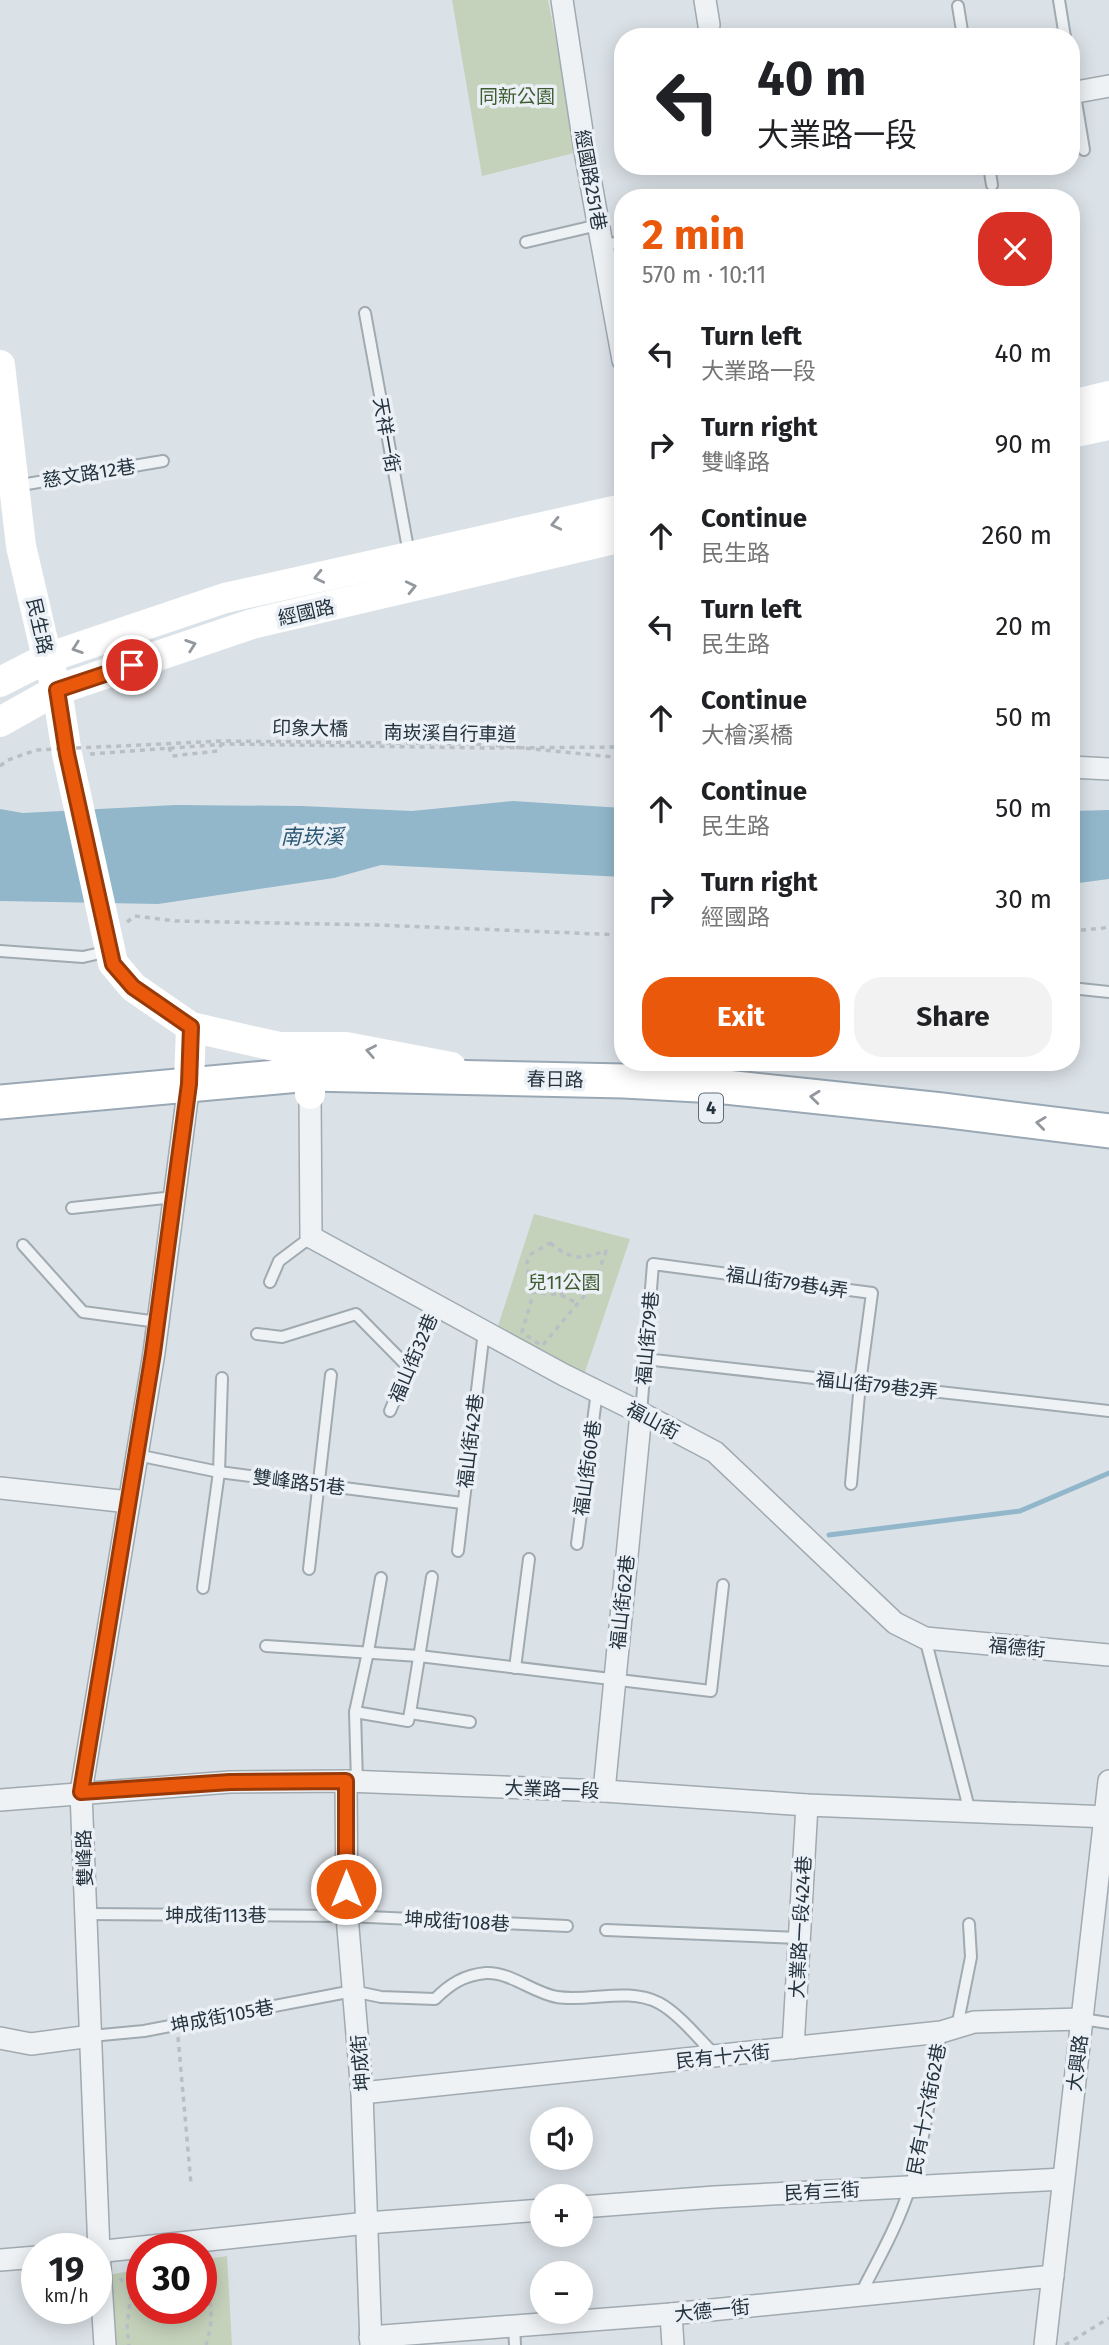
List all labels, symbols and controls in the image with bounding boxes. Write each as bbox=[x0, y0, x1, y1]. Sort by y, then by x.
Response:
text: 40 m bbox=[757, 49, 866, 108]
icon: left bbox=[642, 56, 733, 147]
park label: 同新公園 bbox=[479, 85, 555, 108]
text: 大業路一段 bbox=[757, 116, 917, 154]
street label: 經國路251巷 bbox=[570, 128, 611, 232]
text: 2 min bbox=[642, 210, 745, 260]
button: close bbox=[978, 212, 1052, 286]
text: 570 m · 10:11 bbox=[642, 261, 766, 289]
text: Turn left bbox=[701, 321, 802, 352]
icon: left bbox=[642, 335, 680, 373]
text: 40 m bbox=[994, 338, 1052, 369]
text: 大業路一段 bbox=[701, 357, 816, 385]
street label: 天祥一街 bbox=[369, 396, 404, 475]
text: Turn right bbox=[701, 412, 818, 443]
icon: right bbox=[642, 426, 680, 464]
text: 90 m bbox=[995, 429, 1052, 460]
text: 雙峰路 bbox=[701, 448, 770, 476]
street label: 慈文路12巷 bbox=[41, 455, 137, 492]
text: Continue bbox=[701, 503, 807, 534]
one-way arrow bbox=[550, 516, 562, 530]
icon: ahead bbox=[642, 517, 680, 555]
text: 260 m bbox=[982, 520, 1052, 551]
text: 民生路 bbox=[701, 539, 770, 567]
one-way arrow bbox=[313, 568, 325, 583]
one-way arrow bbox=[405, 581, 417, 595]
text: Turn left bbox=[701, 594, 802, 625]
street label: 經國路 bbox=[276, 595, 336, 630]
street label: 民生路 bbox=[22, 596, 57, 656]
icon: left bbox=[642, 608, 680, 646]
text: 20 m bbox=[995, 611, 1052, 642]
text: 民生路 bbox=[701, 630, 770, 658]
pin bbox=[102, 635, 162, 695]
one-way arrow bbox=[72, 639, 84, 654]
one-way arrow bbox=[184, 639, 197, 653]
icon: arrive bbox=[113, 646, 151, 684]
text: Continue bbox=[701, 685, 807, 716]
icon: ahead bbox=[642, 699, 680, 737]
text: 50 m bbox=[995, 702, 1052, 733]
street label: 印象大橋 bbox=[272, 716, 348, 741]
street label: 南崁溪自行車道 bbox=[383, 721, 517, 746]
text: 大檜溪橋 bbox=[701, 721, 793, 749]
text: Continue bbox=[701, 776, 807, 807]
icon: ahead bbox=[642, 790, 680, 828]
text: 50 m bbox=[995, 793, 1052, 824]
text: 民生路 bbox=[701, 812, 770, 840]
water label: 南崁溪 bbox=[281, 824, 346, 850]
text: Turn right bbox=[701, 867, 818, 898]
icon: right bbox=[642, 881, 680, 919]
text: 30 m bbox=[995, 884, 1052, 915]
text: 經國路 bbox=[701, 903, 770, 931]
button: Exit bbox=[642, 977, 840, 1057]
button: Share bbox=[854, 977, 1052, 1057]
one-way arrow bbox=[365, 1045, 377, 1060]
street label: 春日路 bbox=[526, 1068, 584, 1091]
one-way arrow bbox=[809, 1090, 820, 1105]
road number: 4 bbox=[699, 1093, 723, 1122]
one-way arrow bbox=[1035, 1115, 1047, 1130]
street label: 福山街79巷4弄 bbox=[724, 1263, 850, 1302]
park label: 兒11公園 bbox=[527, 1271, 601, 1294]
street label: 福山街79巷 bbox=[632, 1290, 663, 1386]
street label: 福山街32巷 bbox=[384, 1310, 443, 1406]
street label: 福山街79巷2弄 bbox=[815, 1368, 939, 1403]
street label: 福山街42巷 bbox=[453, 1392, 488, 1490]
street label: 福山街 bbox=[622, 1397, 683, 1444]
street label: 福山街60巷 bbox=[569, 1419, 606, 1518]
street label: 雙峰路51巷 bbox=[251, 1465, 346, 1500]
street label: 福山街62巷 bbox=[606, 1553, 639, 1651]
street label: 福德街 bbox=[988, 1634, 1046, 1661]
street label: 大業路一段 bbox=[504, 1776, 600, 1803]
street label: 雙峰路 bbox=[72, 1829, 97, 1887]
position arrow bbox=[309, 1852, 383, 1926]
street label: 大業路一段424巷 bbox=[785, 1855, 816, 1999]
street label: 坤成街113巷 bbox=[165, 1904, 267, 1927]
street label: 坤成街108巷 bbox=[404, 1907, 510, 1936]
street label: 坤成街105巷 bbox=[169, 1995, 276, 2038]
street label: 大興路 bbox=[1063, 2033, 1092, 2093]
street label: 坤成街 bbox=[347, 2034, 374, 2092]
street label: 民有十六街 bbox=[675, 2040, 772, 2073]
street label: 民有十六街62巷 bbox=[902, 2041, 950, 2177]
map controls bbox=[530, 2107, 593, 2324]
button: sound bbox=[530, 2107, 593, 2170]
street label: 民有三街 bbox=[783, 2178, 861, 2205]
button: + bbox=[530, 2184, 593, 2247]
speed limit sign: 30 bbox=[126, 2233, 217, 2324]
text: 19 bbox=[49, 2248, 84, 2290]
button: − bbox=[530, 2261, 593, 2324]
text: km/h bbox=[44, 2285, 89, 2307]
street label: 大德一街 bbox=[673, 2295, 751, 2326]

